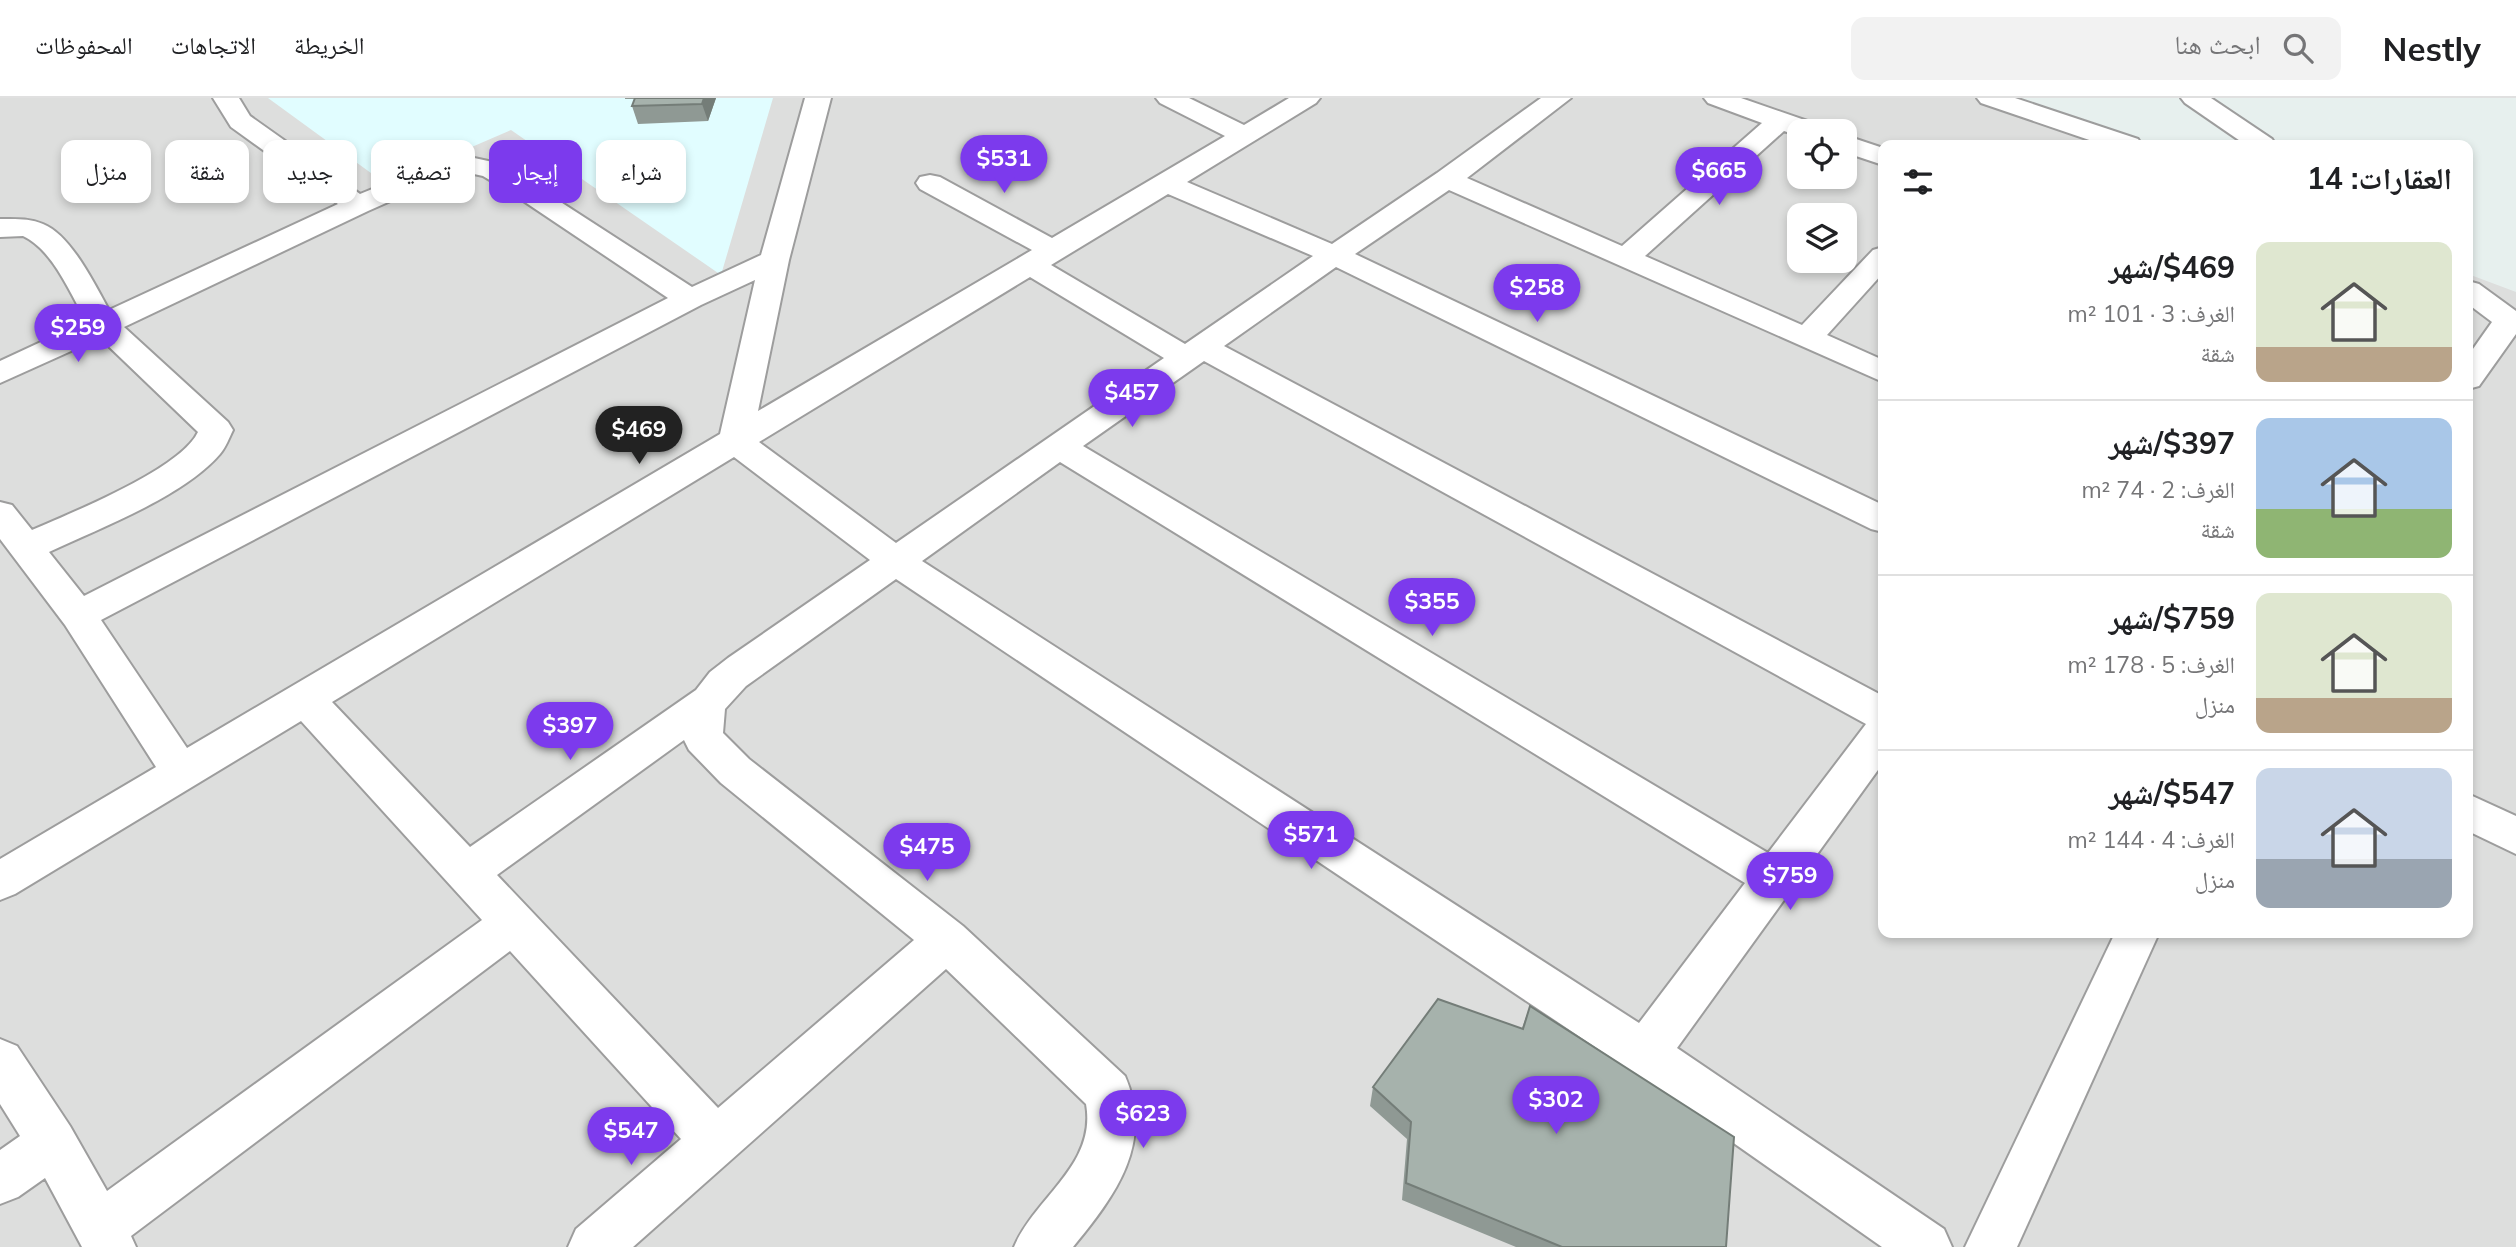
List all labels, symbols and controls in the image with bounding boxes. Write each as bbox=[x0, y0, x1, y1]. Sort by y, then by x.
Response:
search box bbox=[1851, 17, 2341, 80]
text: ابحث هنا bbox=[2175, 28, 2261, 61]
text: Nestly bbox=[2383, 28, 2481, 69]
icon: search bbox=[2279, 29, 2317, 67]
text: المحفوظات bbox=[35, 30, 133, 60]
text: الاتجاهات bbox=[171, 30, 256, 60]
text: الخريطة bbox=[294, 30, 365, 60]
map controls bbox=[1787, 119, 1857, 273]
button: locate bbox=[1787, 119, 1857, 189]
pin: $531 bbox=[963, 136, 1045, 195]
chip: منزل bbox=[61, 140, 151, 203]
chip: شقة bbox=[165, 140, 249, 203]
chip: جديد bbox=[263, 140, 357, 203]
chip: تصفية bbox=[371, 140, 475, 203]
chip: إيجار bbox=[489, 140, 582, 203]
chip: شراء bbox=[596, 140, 686, 203]
text: $531 bbox=[976, 143, 1032, 172]
pin: $665 bbox=[1678, 148, 1760, 207]
text: $665 bbox=[1691, 155, 1747, 184]
text: العقارات: 14 bbox=[2307, 159, 2452, 197]
icon: filters bbox=[1899, 163, 1937, 201]
button: layers bbox=[1787, 203, 1857, 273]
text: $469/شهر bbox=[2109, 248, 2235, 286]
pin: $258 bbox=[1496, 264, 1578, 324]
icon: home bbox=[2312, 270, 2396, 354]
text: $258 bbox=[1509, 272, 1565, 301]
text: الغرف: 3 · 101 m² bbox=[2068, 299, 2235, 328]
pin: $259 bbox=[37, 304, 119, 364]
text: $259 bbox=[50, 312, 106, 341]
text: شقة bbox=[2201, 339, 2235, 368]
pin: $457 bbox=[1091, 370, 1173, 429]
text: $457 bbox=[1104, 377, 1160, 406]
pin: $469 bbox=[598, 406, 680, 466]
text: $469 bbox=[611, 414, 667, 443]
text: $397/شهر bbox=[2109, 424, 2235, 462]
icon: home bbox=[2312, 446, 2396, 530]
text: الغرف: 2 · 74 m² bbox=[2081, 475, 2235, 504]
text: شقة bbox=[2201, 515, 2235, 544]
pin: $355 bbox=[1391, 578, 1473, 638]
text: $355 bbox=[1404, 586, 1460, 615]
text: $759/شهر bbox=[2109, 599, 2235, 637]
icon: home bbox=[2312, 621, 2396, 705]
text: الغرف: 5 · 178 m² bbox=[2068, 650, 2235, 679]
text: منزل bbox=[2195, 690, 2235, 719]
pin: $397 bbox=[529, 702, 611, 762]
text: $397 bbox=[542, 710, 598, 739]
text: $547/شهر bbox=[2109, 774, 2235, 812]
icon: home bbox=[2312, 796, 2396, 880]
pin: $571 bbox=[1270, 812, 1352, 871]
text: $571 bbox=[1283, 819, 1339, 848]
pin: $475 bbox=[886, 824, 968, 883]
text: الغرف: 4 · 144 m² bbox=[2068, 825, 2235, 854]
text: $475 bbox=[899, 831, 955, 860]
pin: $759 bbox=[1749, 852, 1831, 912]
text: $759 bbox=[1762, 860, 1818, 889]
text: منزل bbox=[2195, 865, 2235, 894]
pin: $302 bbox=[1515, 1076, 1597, 1136]
text: $302 bbox=[1528, 1084, 1584, 1113]
pin: $623 bbox=[1102, 1090, 1184, 1150]
text: $623 bbox=[1115, 1098, 1171, 1127]
pin: $547 bbox=[590, 1108, 672, 1167]
text: $547 bbox=[603, 1115, 659, 1144]

